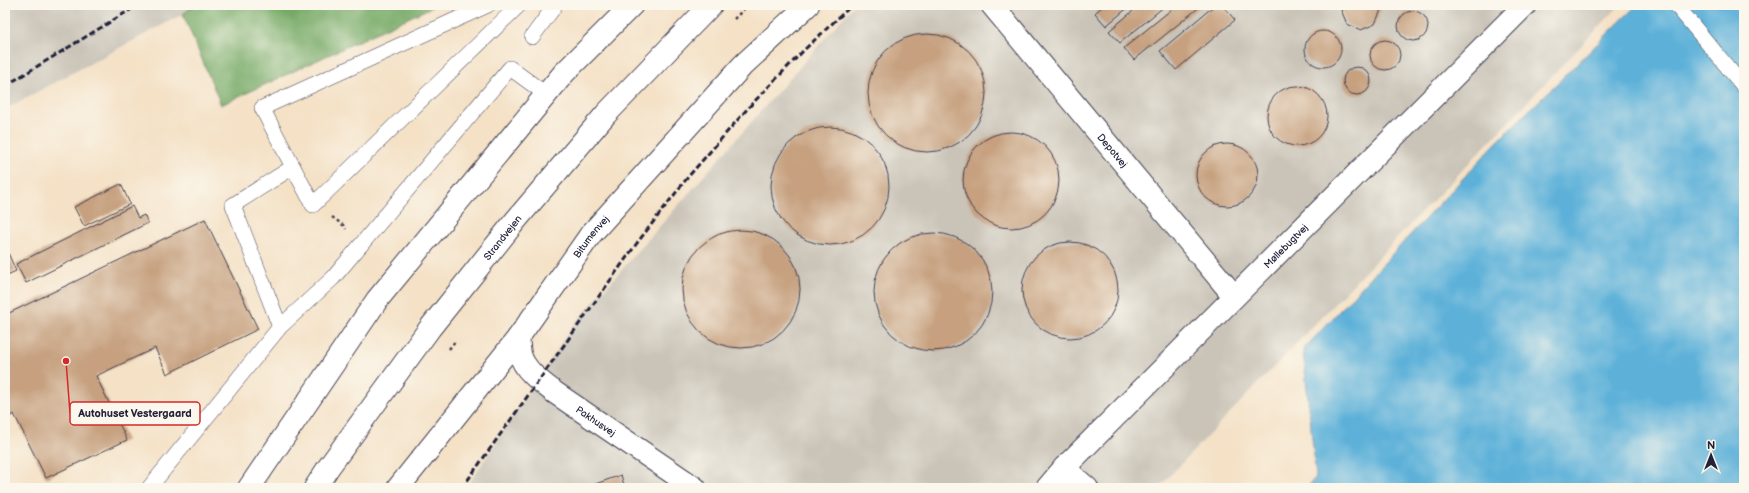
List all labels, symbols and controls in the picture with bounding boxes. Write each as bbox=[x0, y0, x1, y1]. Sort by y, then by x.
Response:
street label: Depotvej bbox=[1094, 132, 1130, 170]
street label: Strandvejen bbox=[481, 213, 525, 263]
street label: Bitumenvej bbox=[571, 213, 612, 261]
street label: Møllebugtvej bbox=[1262, 222, 1311, 271]
callout: Autohuset Vestergaard bbox=[70, 402, 200, 425]
street label: Pakhusvej bbox=[573, 404, 618, 439]
text: Autohuset Vestergaard bbox=[77, 407, 192, 420]
north arrow bbox=[1691, 435, 1731, 475]
text: N bbox=[1707, 439, 1715, 452]

